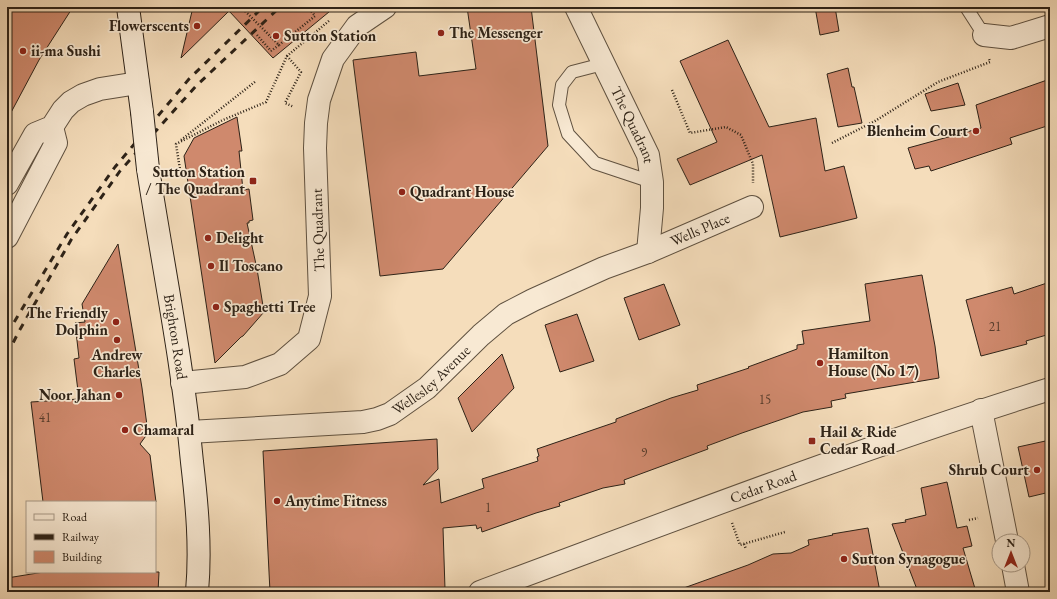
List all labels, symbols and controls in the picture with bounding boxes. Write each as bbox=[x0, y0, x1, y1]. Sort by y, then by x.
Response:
place label: Flowerscents bbox=[109, 16, 189, 35]
marker: Flowerscents bbox=[192, 21, 202, 31]
place label: The Messenger bbox=[449, 23, 544, 42]
place label: Sutton Station bbox=[284, 26, 377, 45]
marker: The Messenger bbox=[436, 28, 446, 38]
marker: Sutton Station bbox=[271, 31, 281, 41]
place label: ii-ma Sushi bbox=[31, 41, 101, 60]
marker: ii-ma Sushi bbox=[18, 46, 28, 56]
street label: The Quadrant bbox=[607, 83, 659, 165]
place label: Blenheim Court bbox=[867, 121, 968, 140]
marker: Blenheim Court bbox=[971, 126, 981, 136]
place label: Sutton Station / The Quadrant bbox=[146, 162, 245, 198]
marker: Sutton Station / The Quadrant bbox=[248, 176, 258, 186]
place label: Quadrant House bbox=[410, 182, 514, 201]
marker: Quadrant House bbox=[397, 187, 407, 197]
street label: The Quadrant bbox=[307, 188, 328, 272]
street label: Wells Place bbox=[667, 208, 733, 250]
place label: Delight bbox=[216, 228, 264, 247]
marker: Delight bbox=[203, 233, 213, 243]
place label: Il Toscano bbox=[219, 256, 283, 275]
marker: Il Toscano bbox=[206, 261, 216, 271]
street label: Brighton Road bbox=[160, 292, 192, 381]
place label: Spaghetti Tree bbox=[224, 297, 316, 316]
marker: Spaghetti Tree bbox=[211, 302, 221, 312]
place label: The Friendly Dolphin bbox=[26, 303, 109, 339]
marker: The Friendly Dolphin bbox=[111, 317, 121, 327]
house number: 21 bbox=[989, 318, 1001, 335]
marker: Andrew Charles bbox=[112, 335, 122, 345]
street label: Wellesley Avenue bbox=[388, 341, 474, 419]
place label: Hamilton House (No 17) bbox=[828, 344, 919, 380]
place label: Andrew Charles bbox=[91, 345, 143, 381]
marker: Hamilton House (No 17) bbox=[815, 358, 825, 368]
place label: Noor Jahan bbox=[39, 385, 111, 404]
marker: Noor Jahan bbox=[114, 390, 124, 400]
house number: 15 bbox=[759, 391, 771, 408]
house number: 41 bbox=[39, 409, 51, 426]
place label: Chamaral bbox=[133, 420, 195, 439]
place label: Hail & Ride Cedar Road bbox=[820, 422, 897, 458]
marker: Chamaral bbox=[120, 425, 130, 435]
marker: Hail & Ride Cedar Road bbox=[807, 436, 817, 446]
house number: 9 bbox=[641, 444, 648, 461]
place label: Shrub Court bbox=[949, 460, 1029, 479]
marker: Shrub Court bbox=[1032, 465, 1042, 475]
street label: Cedar Road bbox=[727, 466, 799, 507]
place label: Anytime Fitness bbox=[284, 491, 387, 510]
marker: Anytime Fitness bbox=[272, 496, 282, 506]
house number: 1 bbox=[485, 499, 491, 516]
legend bbox=[26, 501, 156, 573]
text: Road bbox=[62, 509, 88, 525]
text: Railway bbox=[62, 529, 100, 545]
north arrow bbox=[991, 533, 1031, 573]
text: N bbox=[1007, 536, 1016, 550]
text: Building bbox=[62, 549, 103, 565]
place label: Sutton Synagogue bbox=[852, 549, 965, 568]
marker: Sutton Synagogue bbox=[839, 554, 849, 564]

